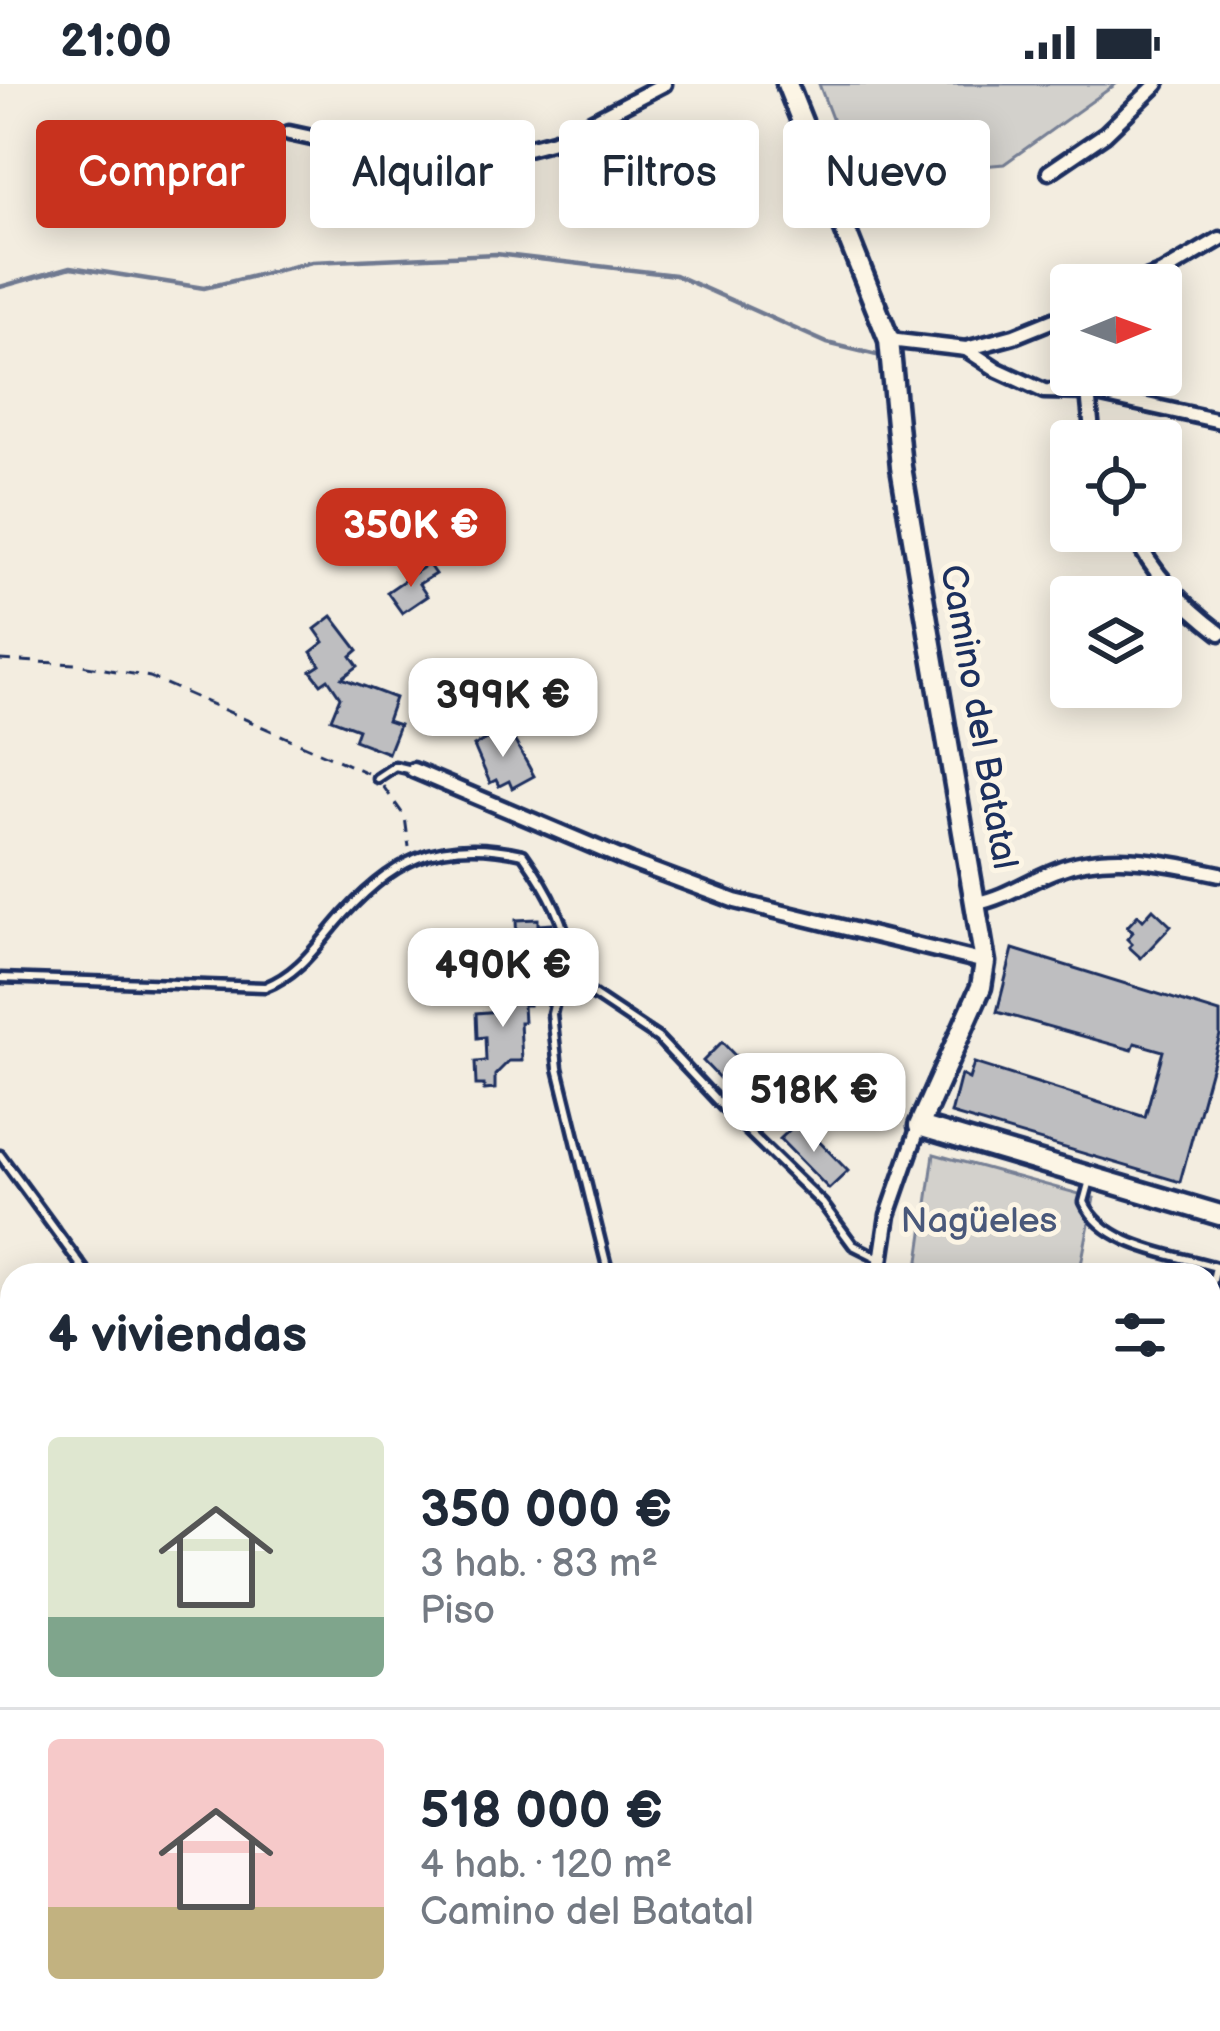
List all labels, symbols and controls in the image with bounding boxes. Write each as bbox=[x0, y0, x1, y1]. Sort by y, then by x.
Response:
text: 21:00 bbox=[60, 15, 172, 70]
chip: Comprar bbox=[36, 120, 286, 228]
chip: Alquilar bbox=[310, 120, 535, 228]
chip: Filtros bbox=[559, 120, 759, 228]
chip: Nuevo bbox=[783, 120, 990, 228]
north arrow bbox=[1050, 264, 1182, 396]
map controls bbox=[1050, 264, 1182, 708]
button: locate bbox=[1050, 420, 1182, 552]
pin: 350K € bbox=[313, 488, 509, 590]
text: 350K € bbox=[343, 503, 479, 550]
street label: Camino del Batatal bbox=[930, 562, 1026, 872]
button: layers bbox=[1050, 576, 1182, 708]
pin: 399K € bbox=[405, 658, 601, 760]
text: 399K € bbox=[436, 673, 570, 720]
pin: 490K € bbox=[405, 928, 601, 1030]
text: 490K € bbox=[435, 943, 571, 990]
pin: 518K € bbox=[716, 1053, 912, 1155]
text: 518K € bbox=[750, 1068, 878, 1115]
park label: Nagüeles bbox=[901, 1200, 1057, 1243]
icon: filters bbox=[1107, 1302, 1173, 1368]
text: 4 viviendas bbox=[48, 1305, 307, 1366]
text: 350 000 € bbox=[420, 1480, 672, 1541]
icon: home bbox=[144, 1485, 288, 1629]
text: 3 hab. · 83 m² bbox=[420, 1541, 658, 1588]
text: Piso bbox=[420, 1588, 495, 1635]
text: 518 000 € bbox=[420, 1781, 663, 1842]
icon: home bbox=[144, 1787, 288, 1931]
text: 4 hab. · 120 m² bbox=[420, 1842, 672, 1889]
text: Camino del Batatal bbox=[420, 1889, 754, 1936]

